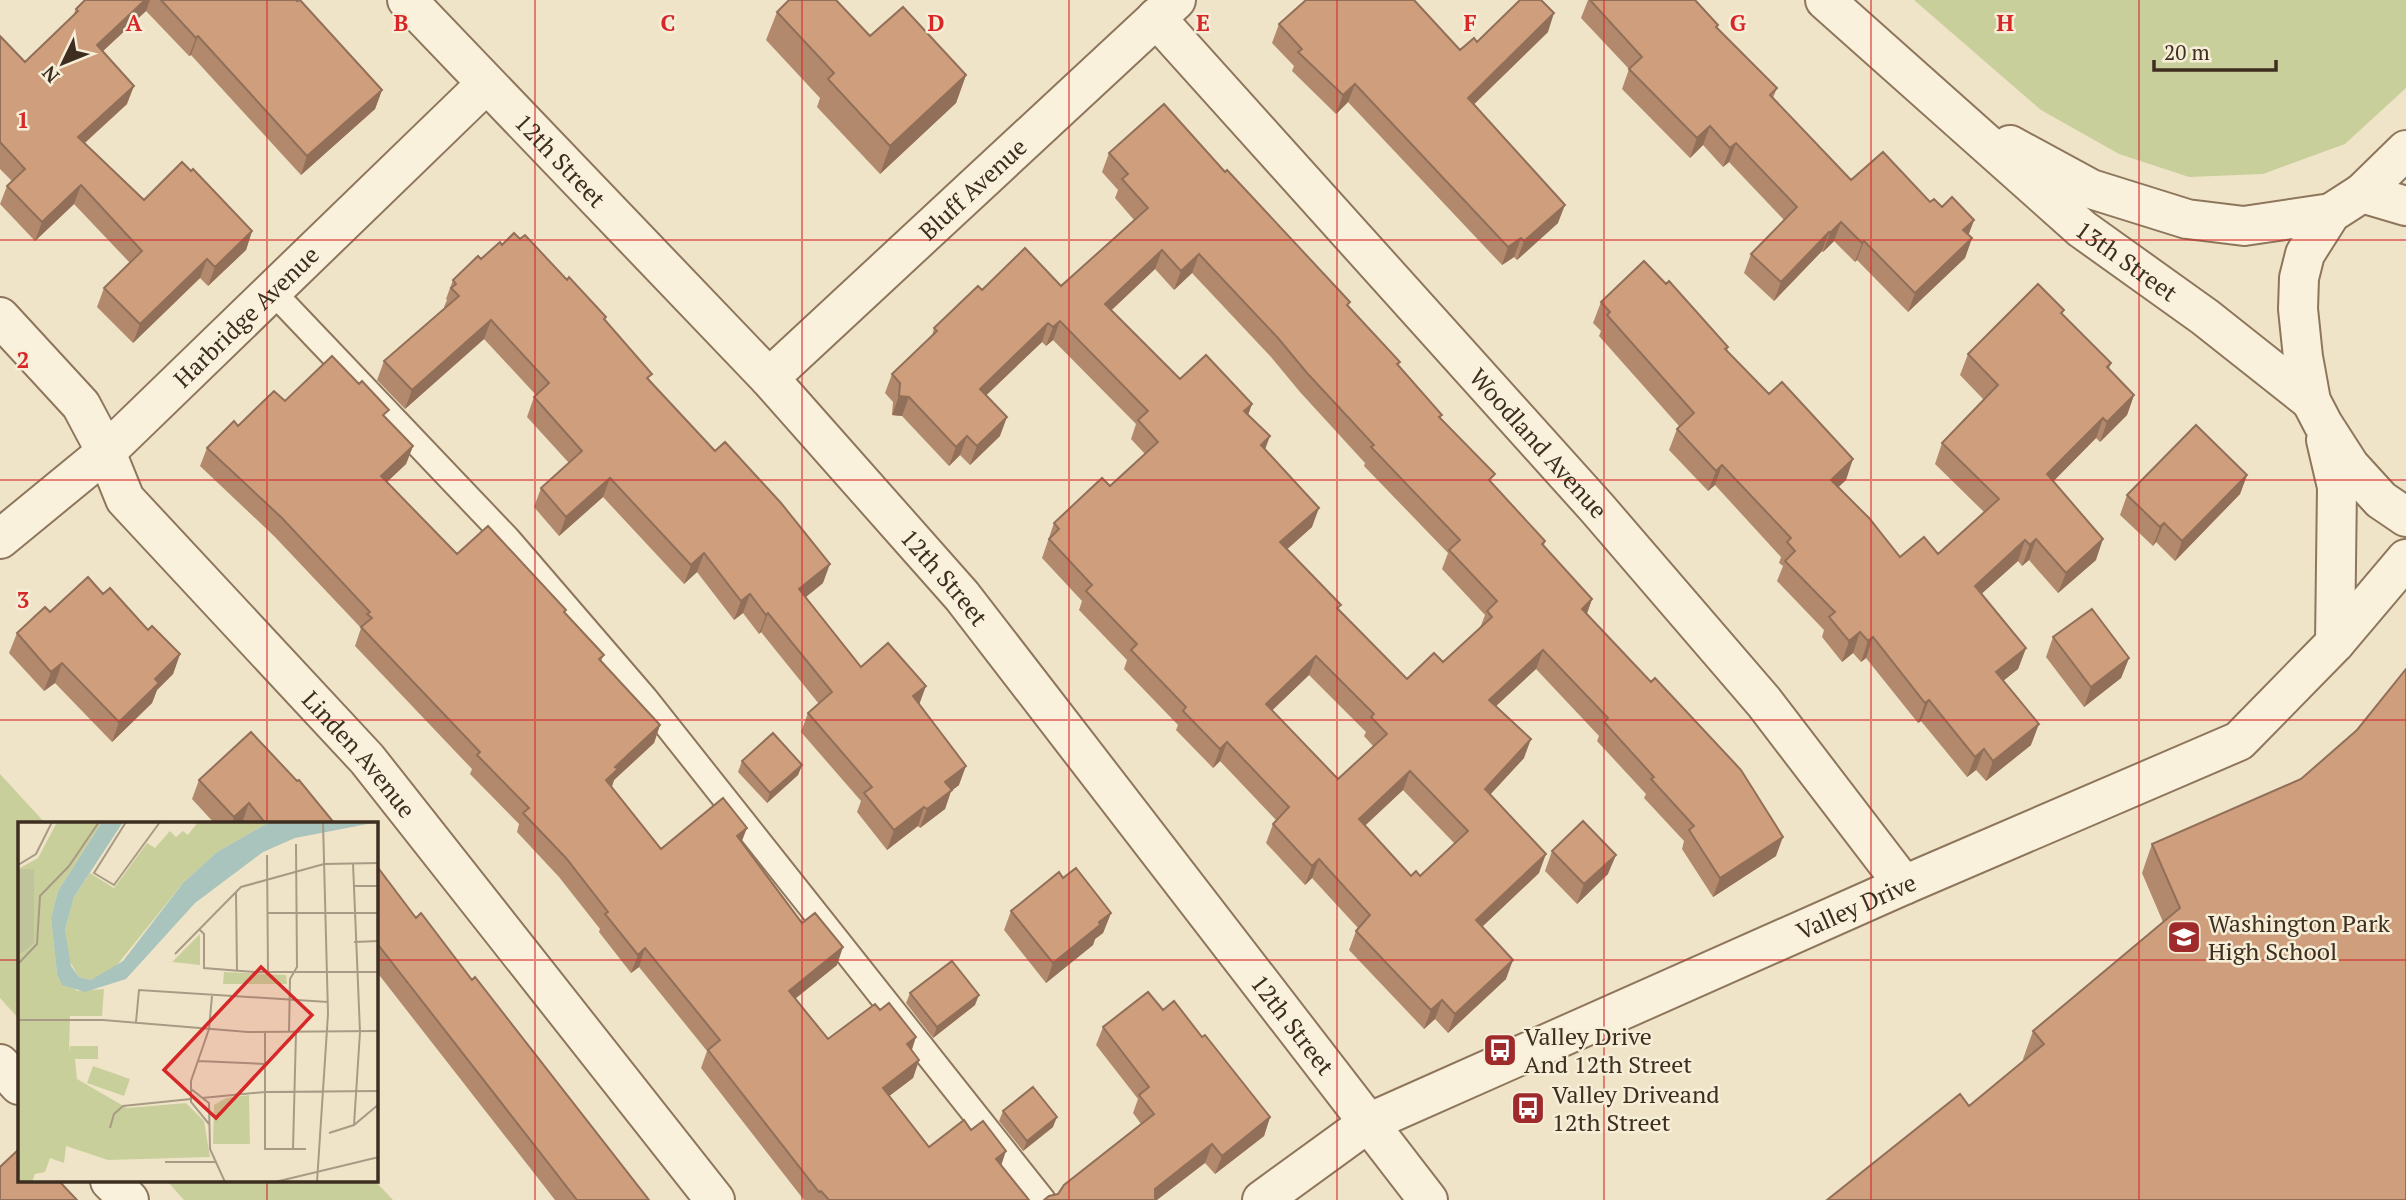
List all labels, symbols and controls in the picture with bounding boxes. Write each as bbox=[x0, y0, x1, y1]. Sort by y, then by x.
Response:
text: A bbox=[126, 7, 143, 38]
text: B bbox=[394, 7, 409, 38]
text: C bbox=[661, 7, 676, 38]
text: D bbox=[928, 7, 945, 38]
text: E bbox=[1196, 7, 1210, 38]
text: F bbox=[1463, 7, 1477, 38]
text: G bbox=[1730, 7, 1747, 38]
text: H bbox=[1996, 7, 2014, 38]
north arrow bbox=[28, 28, 98, 98]
scale bar bbox=[2154, 28, 2276, 72]
text: 20 m bbox=[2164, 38, 2210, 66]
text: N bbox=[36, 61, 64, 89]
text: 1 bbox=[17, 104, 30, 135]
street label: 12th Street bbox=[508, 106, 613, 214]
street label: Bluff Avenue bbox=[912, 131, 1033, 247]
street label: 13th Street bbox=[2069, 213, 2184, 308]
street label: Harbridge Avenue bbox=[166, 239, 326, 394]
text: 2 bbox=[17, 344, 30, 375]
street label: Woodland Avenue bbox=[1463, 361, 1615, 525]
street label: 12th Street bbox=[894, 522, 995, 633]
text: 3 bbox=[17, 584, 30, 615]
street label: Linden Avenue bbox=[295, 684, 423, 824]
inset map bbox=[18, 822, 378, 1182]
street label: Valley Drive bbox=[1791, 866, 1921, 947]
place label: Washington Park High School bbox=[2208, 907, 2390, 967]
school or university icon: Washington Park High School bbox=[2165, 918, 2203, 956]
street label: 12th Street bbox=[1244, 968, 1342, 1081]
place label: Valley Drive And 12th Street bbox=[1524, 1020, 1692, 1080]
bus stop icon: Valley Drive And 12th Street bbox=[1481, 1031, 1519, 1069]
place label: Valley Driveand 12th Street bbox=[1552, 1078, 1720, 1138]
bus stop icon: Valley Driveand 12th Street bbox=[1509, 1089, 1547, 1127]

